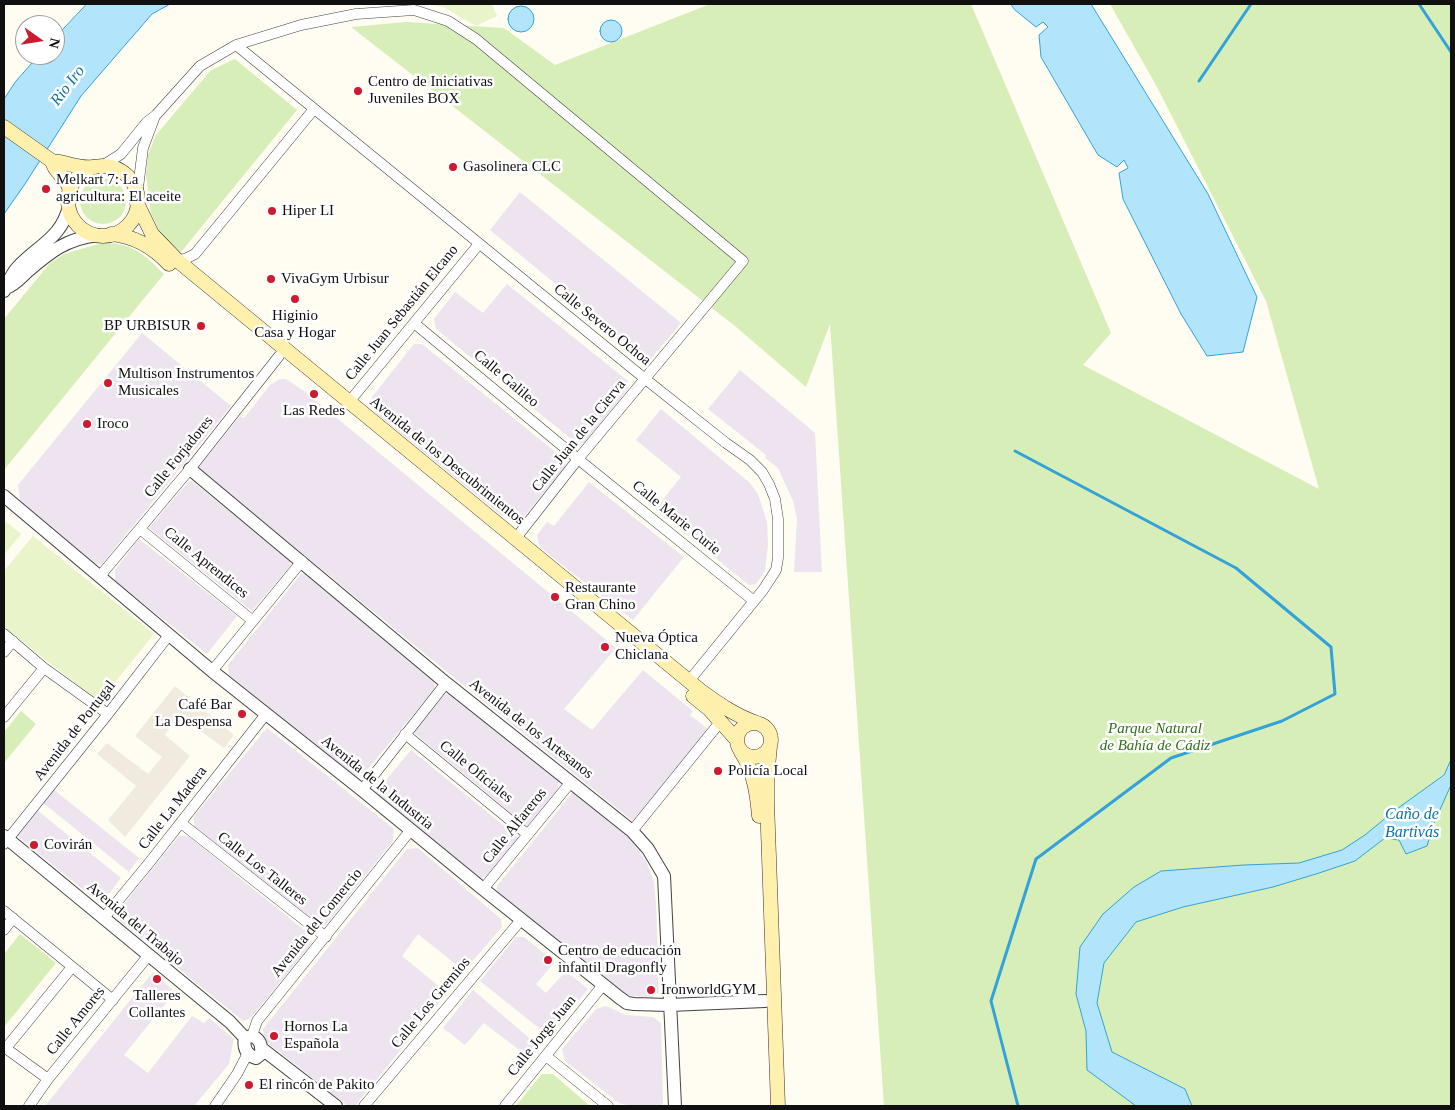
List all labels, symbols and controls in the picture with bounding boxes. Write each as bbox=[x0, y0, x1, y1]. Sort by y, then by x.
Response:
north arrow bbox=[15, 15, 65, 65]
text: N bbox=[46, 37, 63, 50]
water label: Rio Iro bbox=[47, 62, 89, 110]
place label: Centro de Iniciativas Juveniles BOX bbox=[368, 73, 493, 108]
marker: Centro de Iniciativas Juveniles BOX bbox=[352, 85, 364, 97]
place label: Gasolinera CLC bbox=[463, 158, 561, 176]
marker: Gasolinera CLC bbox=[447, 161, 459, 173]
place label: Melkart 7: La agricultura: El aceite bbox=[56, 171, 181, 206]
marker: Melkart 7: La agricultura: El aceite bbox=[40, 183, 52, 195]
place label: Hiper LI bbox=[282, 202, 334, 220]
marker: Hiper LI bbox=[266, 205, 278, 217]
street label: Calle Juan Sebastián Elcano bbox=[342, 241, 462, 385]
place label: VivaGym Urbisur bbox=[281, 270, 389, 288]
marker: VivaGym Urbisur bbox=[265, 273, 277, 285]
street label: Calle Severo Ochoa bbox=[550, 280, 654, 370]
marker: Higinio Casa y Hogar bbox=[289, 293, 301, 305]
place label: Higinio Casa y Hogar bbox=[254, 307, 336, 342]
place label: BP URBISUR bbox=[104, 317, 191, 335]
marker: BP URBISUR bbox=[195, 320, 207, 332]
street label: Calle Galileo bbox=[470, 347, 542, 411]
place label: Multison Instrumentos Musicales bbox=[118, 365, 254, 400]
street label: Calle Juan de la Cierva bbox=[528, 376, 630, 496]
marker: Multison Instrumentos Musicales bbox=[102, 377, 114, 389]
marker: Las Redes bbox=[308, 388, 320, 400]
street label: Avenida de los Descubrimientos bbox=[366, 393, 528, 529]
place label: Las Redes bbox=[283, 402, 345, 420]
street label: Calle Forjadores bbox=[141, 413, 217, 501]
place label: Iroco bbox=[97, 415, 129, 433]
marker: Iroco bbox=[81, 418, 93, 430]
street label: Calle Marie Curie bbox=[628, 477, 724, 559]
street label: Calle Aprendices bbox=[160, 523, 252, 603]
place label: Restaurante Gran Chino bbox=[565, 579, 636, 614]
marker: Restaurante Gran Chino bbox=[549, 591, 561, 603]
place label: Nueva Óptica Chiclana bbox=[615, 629, 698, 664]
marker: Nueva Óptica Chiclana bbox=[599, 641, 611, 653]
street label: Avenida de los Artesanos bbox=[465, 675, 597, 783]
street label: Avenida de Portugal bbox=[30, 677, 120, 785]
place label: Café Bar La Despensa bbox=[155, 696, 232, 731]
marker: Café Bar La Despensa bbox=[236, 708, 248, 720]
park label: Parque Natural de Bahía de Cádiz bbox=[1100, 720, 1210, 755]
street label: Avenida de la Industria bbox=[317, 732, 437, 834]
street label: Calle Oficiales bbox=[436, 737, 516, 807]
place label: Policía Local bbox=[728, 762, 808, 780]
street label: Calle La Madera bbox=[135, 763, 211, 853]
marker: Policía Local bbox=[712, 765, 724, 777]
street label: Calle Alfareros bbox=[479, 785, 551, 867]
water label: Caño de Bartivás bbox=[1385, 805, 1439, 843]
street label: Calle Los Talleres bbox=[214, 828, 310, 910]
place label: Covirán bbox=[44, 836, 92, 854]
marker: Covirán bbox=[28, 839, 40, 851]
street label: Avenida del Comercio bbox=[268, 865, 366, 981]
street label: Avenida del Trabajo bbox=[83, 878, 187, 970]
place label: Centro de educación infantil Dragonfly bbox=[558, 942, 681, 977]
street label: Calle Los Gremios bbox=[388, 954, 474, 1052]
marker: Centro de educación infantil Dragonfly bbox=[542, 954, 554, 966]
marker: Talleres Collantes bbox=[151, 973, 163, 985]
place label: IronworldGYM bbox=[661, 981, 756, 999]
street label: Calle Amores bbox=[43, 983, 109, 1059]
marker: IronworldGYM bbox=[645, 984, 657, 996]
place label: Talleres Collantes bbox=[129, 987, 185, 1022]
street label: Calle Jorge Juan bbox=[504, 992, 580, 1080]
place label: Hornos La Española bbox=[284, 1018, 348, 1053]
marker: Hornos La Española bbox=[268, 1030, 280, 1042]
place label: El rincón de Pakito bbox=[259, 1076, 374, 1094]
marker: El rincón de Pakito bbox=[243, 1079, 255, 1091]

